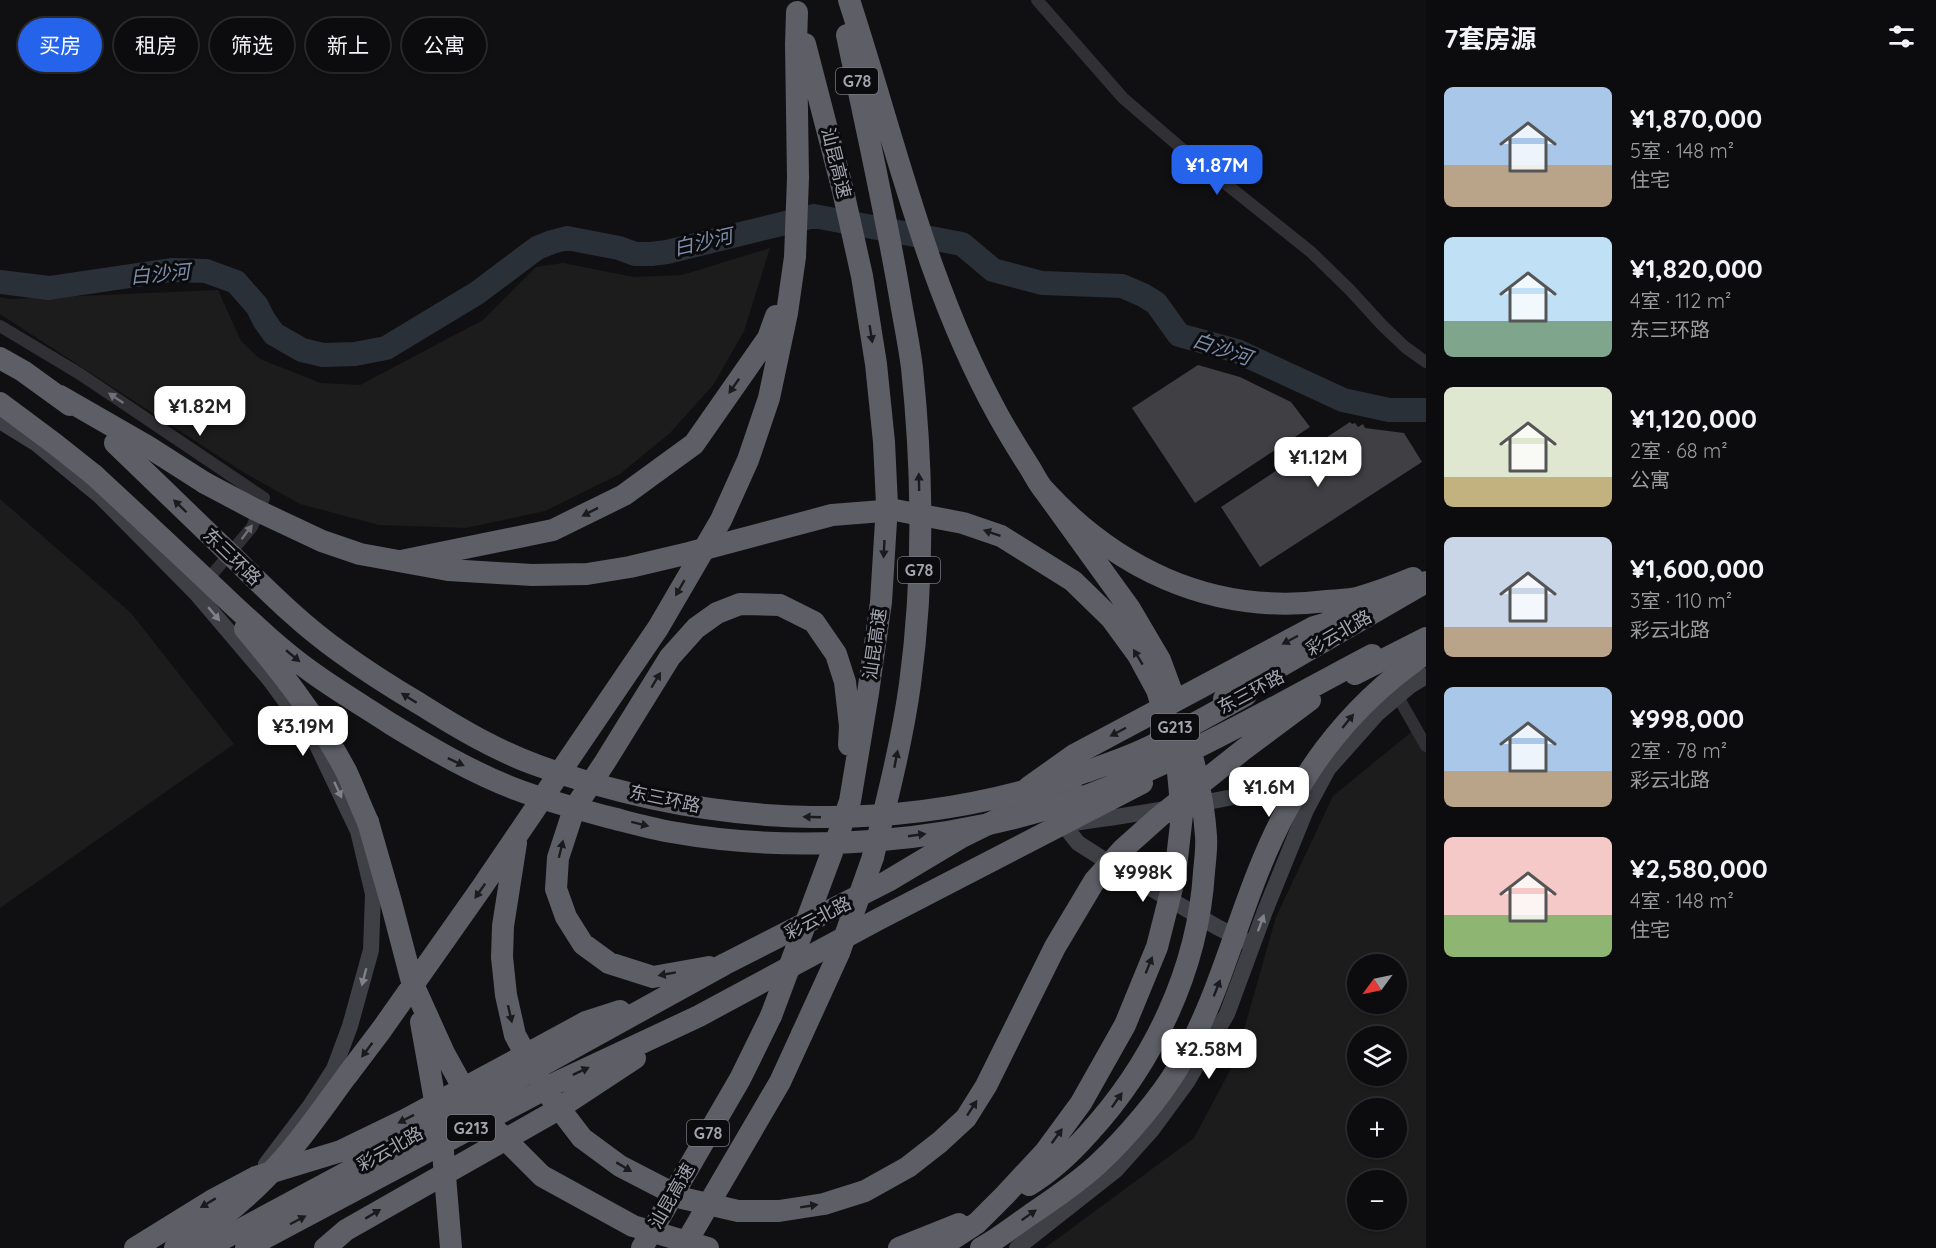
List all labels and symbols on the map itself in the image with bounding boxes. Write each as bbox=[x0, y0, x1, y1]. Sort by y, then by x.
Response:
road number: G78 bbox=[836, 68, 878, 94]
street label: 汕昆高速 bbox=[817, 125, 856, 201]
pin: ¥1.87M bbox=[1168, 145, 1266, 196]
water label: 白沙河 bbox=[671, 222, 739, 260]
water label: 白沙河 bbox=[129, 258, 195, 289]
one-way arrow bbox=[867, 324, 876, 343]
water label: 白沙河 bbox=[1190, 327, 1258, 371]
one-way arrow bbox=[728, 378, 740, 394]
pin: ¥1.82M bbox=[151, 386, 249, 437]
one-way arrow bbox=[108, 393, 124, 404]
pin: ¥1.12M bbox=[1269, 437, 1367, 488]
one-way arrow bbox=[914, 472, 924, 491]
one-way arrow bbox=[174, 499, 188, 513]
one-way arrow bbox=[581, 507, 598, 517]
street label: 东三环路 bbox=[198, 523, 266, 590]
one-way arrow bbox=[241, 524, 254, 540]
one-way arrow bbox=[983, 527, 1001, 537]
one-way arrow bbox=[880, 539, 889, 558]
road number: G78 bbox=[898, 557, 940, 583]
one-way arrow bbox=[675, 580, 685, 597]
street label: 彩云北路 bbox=[1302, 605, 1376, 661]
one-way arrow bbox=[208, 606, 221, 622]
street label: 汕昆高速 bbox=[858, 607, 891, 681]
one-way arrow bbox=[1281, 635, 1298, 645]
one-way arrow bbox=[285, 649, 300, 662]
one-way arrow bbox=[1133, 649, 1144, 665]
street label: 东三环路 bbox=[1214, 665, 1288, 719]
one-way arrow bbox=[650, 672, 661, 688]
one-way arrow bbox=[401, 692, 417, 703]
pin: ¥3.19M bbox=[254, 706, 352, 757]
road number: G213 bbox=[1151, 714, 1199, 740]
one-way arrow bbox=[1341, 714, 1354, 729]
one-way arrow bbox=[1109, 727, 1126, 737]
one-way arrow bbox=[892, 749, 901, 768]
one-way arrow bbox=[447, 758, 464, 767]
pin: ¥1.6M bbox=[1227, 767, 1311, 818]
street label: 东三环路 bbox=[627, 780, 703, 817]
one-way arrow bbox=[333, 781, 342, 798]
one-way arrow bbox=[803, 812, 822, 821]
one-way arrow bbox=[631, 820, 649, 830]
one-way arrow bbox=[908, 830, 927, 840]
one-way arrow bbox=[556, 840, 566, 858]
pin: ¥998K bbox=[1101, 852, 1185, 903]
one-way arrow bbox=[474, 882, 486, 898]
street label: 彩云北路 bbox=[780, 891, 855, 944]
one-way arrow bbox=[1257, 914, 1267, 932]
north arrow bbox=[1347, 954, 1407, 1014]
one-way arrow bbox=[1144, 956, 1154, 974]
one-way arrow bbox=[358, 968, 368, 987]
one-way arrow bbox=[658, 970, 677, 979]
one-way arrow bbox=[1212, 979, 1222, 997]
one-way arrow bbox=[506, 1005, 516, 1024]
pin: ¥2.58M bbox=[1160, 1029, 1258, 1080]
one-way arrow bbox=[361, 1042, 373, 1057]
one-way arrow bbox=[573, 1066, 590, 1075]
one-way arrow bbox=[1111, 1092, 1123, 1108]
one-way arrow bbox=[966, 1100, 977, 1116]
one-way arrow bbox=[397, 1114, 414, 1124]
road number: G213 bbox=[447, 1115, 495, 1141]
road number: G78 bbox=[687, 1120, 729, 1146]
street label: 彩云北路 bbox=[353, 1121, 427, 1176]
one-way arrow bbox=[1051, 1129, 1063, 1145]
street label: 汕昆高速 bbox=[644, 1159, 700, 1233]
one-way arrow bbox=[616, 1162, 632, 1173]
one-way arrow bbox=[200, 1198, 216, 1209]
one-way arrow bbox=[799, 1202, 818, 1211]
one-way arrow bbox=[365, 1209, 382, 1219]
one-way arrow bbox=[1021, 1209, 1037, 1221]
one-way arrow bbox=[289, 1216, 306, 1225]

